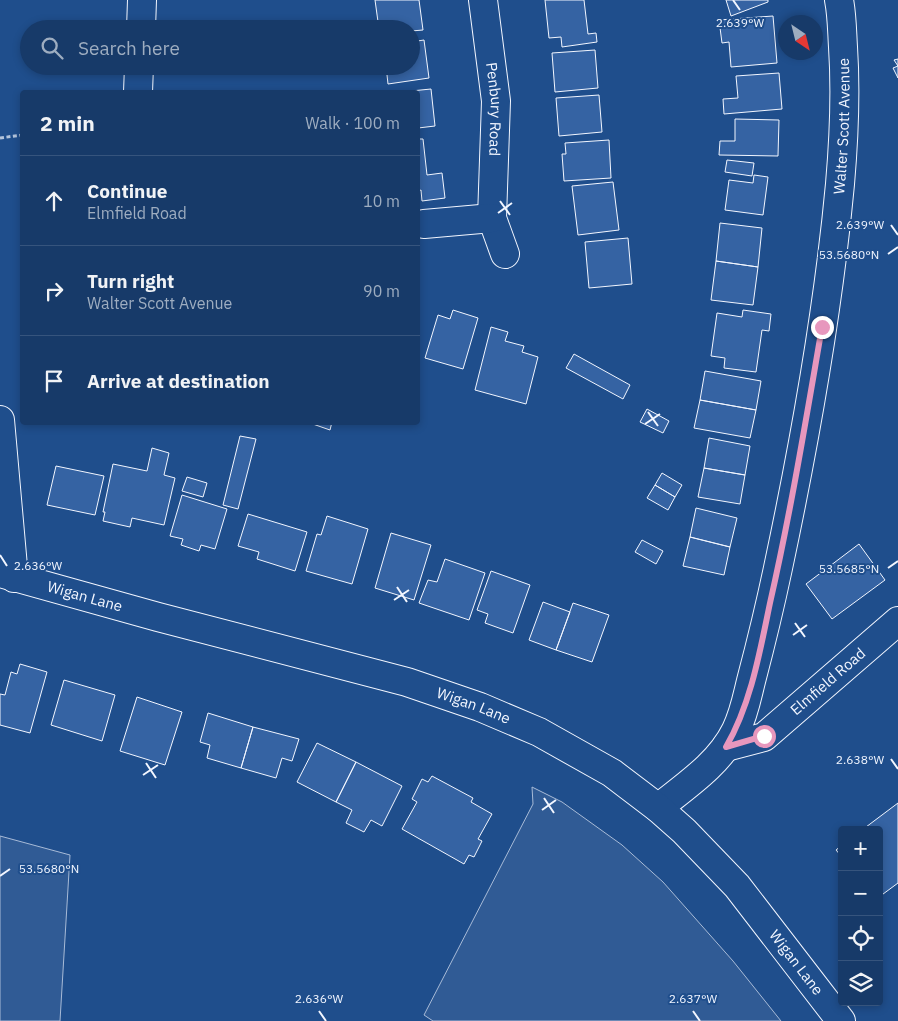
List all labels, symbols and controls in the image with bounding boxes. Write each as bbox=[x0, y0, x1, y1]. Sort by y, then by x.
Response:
text: 2.639°W bbox=[716, 15, 764, 30]
north arrow bbox=[778, 15, 823, 60]
search box bbox=[20, 20, 420, 75]
icon: search bbox=[38, 34, 66, 62]
text: Search here bbox=[78, 36, 180, 60]
street label: Walter Scott Avenue bbox=[829, 58, 853, 195]
street label: Penbury Road bbox=[482, 61, 506, 156]
text: 2 min bbox=[40, 109, 95, 137]
text: Walk · 100 m bbox=[305, 113, 400, 133]
text: Continue bbox=[87, 179, 167, 203]
icon: ahead bbox=[40, 187, 68, 215]
text: 10 m bbox=[363, 191, 400, 211]
text: Elmfield Road bbox=[87, 203, 187, 223]
text: 2.639°W bbox=[836, 217, 884, 232]
text: 53.5680°N bbox=[819, 247, 879, 262]
text: Turn right bbox=[87, 269, 174, 293]
icon: right bbox=[40, 277, 68, 305]
text: 90 m bbox=[363, 281, 400, 301]
text: Walter Scott Avenue bbox=[87, 293, 232, 313]
route end bbox=[811, 316, 834, 339]
icon: arrive bbox=[40, 367, 68, 395]
text: Arrive at destination bbox=[87, 369, 270, 393]
text: 2.636°W bbox=[14, 558, 62, 573]
text: 53.5685°N bbox=[819, 561, 879, 576]
street label: Wigan Lane bbox=[45, 577, 125, 616]
street label: Elmfield Road bbox=[786, 643, 869, 719]
street label: Wigan Lane bbox=[434, 683, 514, 728]
route start bbox=[753, 725, 776, 748]
text: 2.638°W bbox=[836, 752, 884, 767]
map controls bbox=[838, 826, 883, 1006]
button: + bbox=[838, 826, 883, 871]
text: 53.5680°N bbox=[19, 861, 79, 876]
button: − bbox=[838, 871, 883, 916]
button: locate bbox=[838, 916, 883, 961]
street label: Wigan Lane bbox=[765, 926, 828, 999]
button: layers bbox=[838, 961, 883, 1006]
text: 2.636°W bbox=[295, 991, 343, 1006]
text: 2.637°W bbox=[669, 991, 717, 1006]

